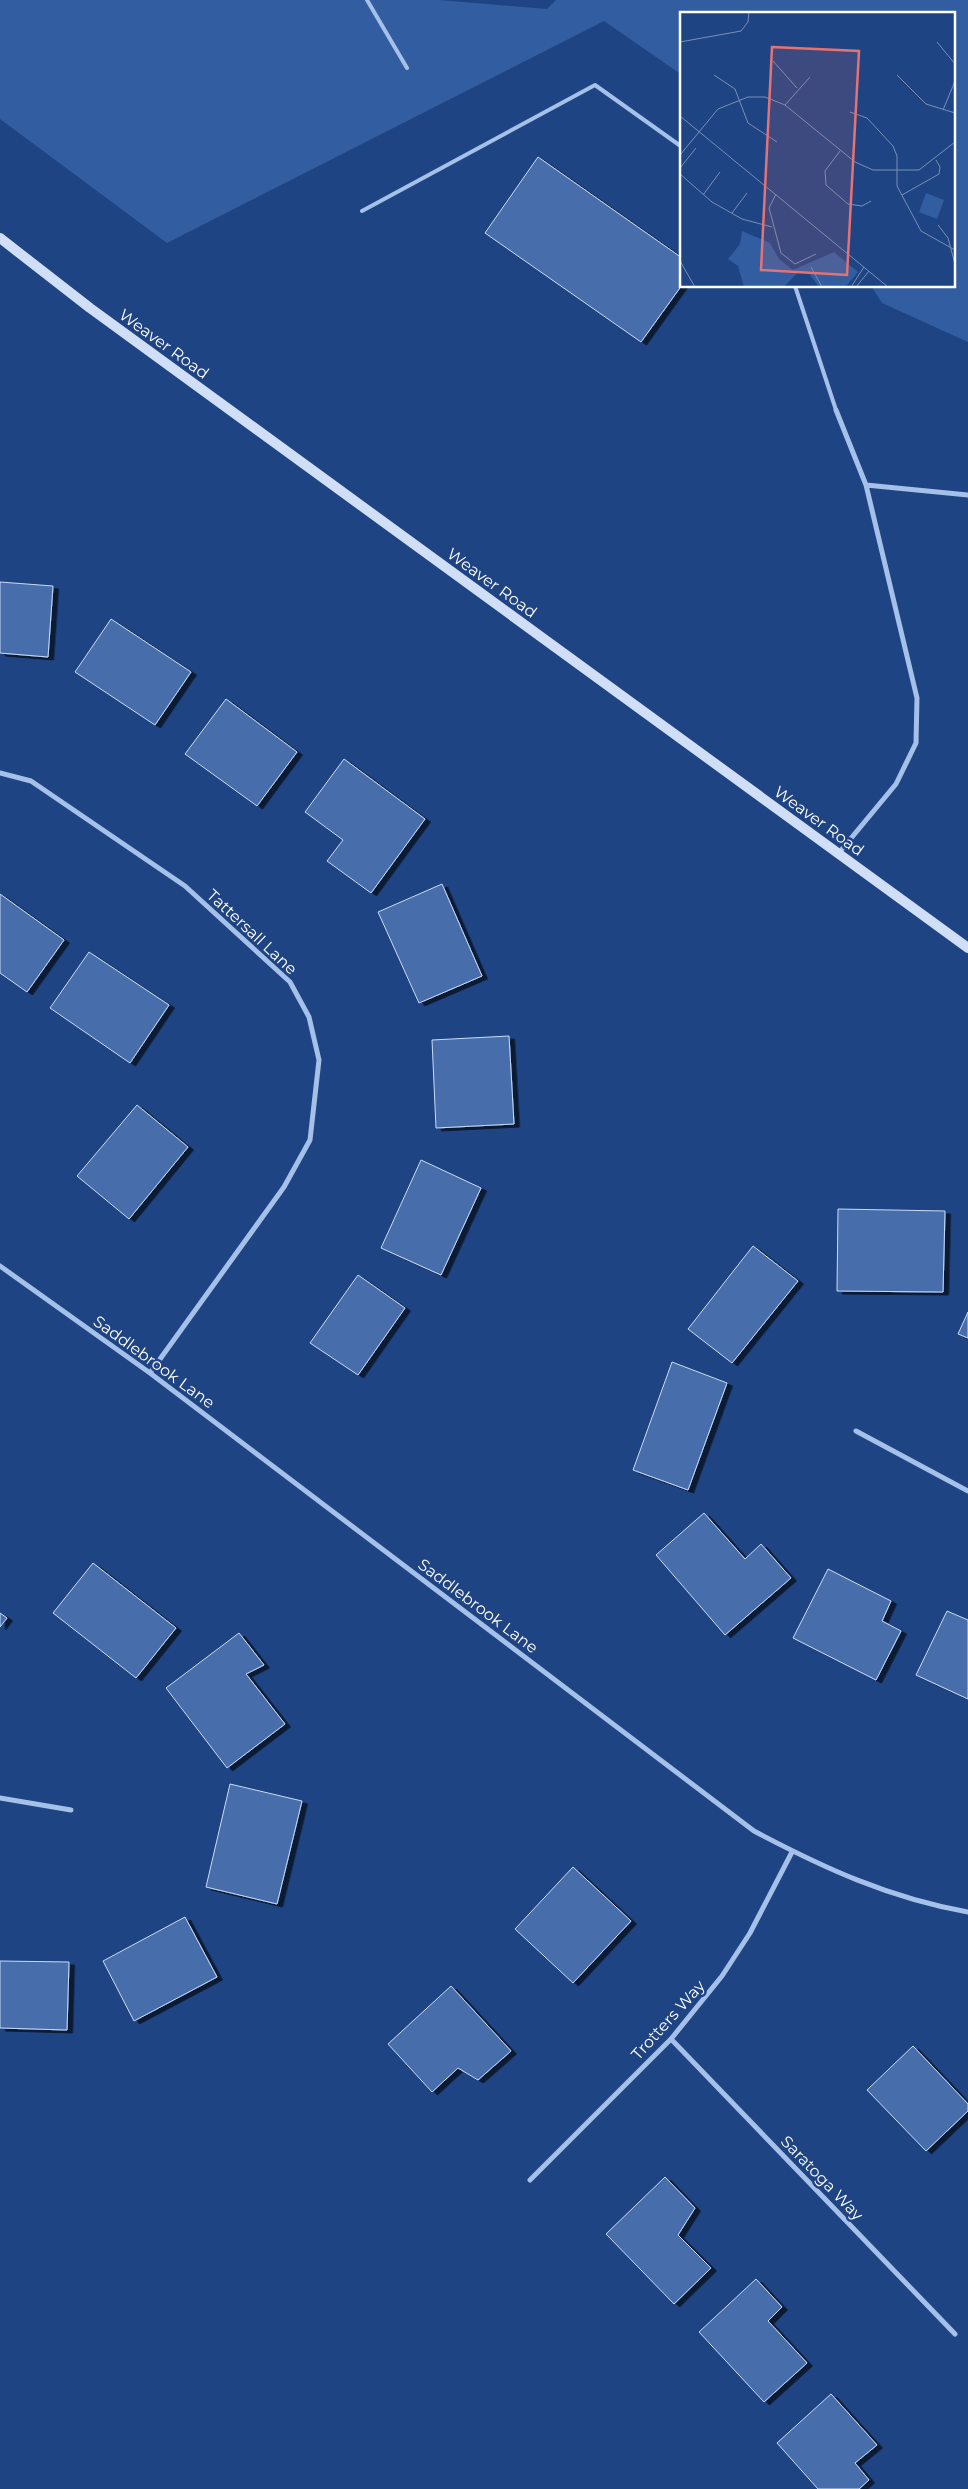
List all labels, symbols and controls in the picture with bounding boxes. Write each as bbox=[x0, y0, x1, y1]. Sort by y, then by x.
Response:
inset map bbox=[680, 12, 956, 288]
street label: Weaver Road bbox=[115, 305, 213, 383]
street label: Weaver Road bbox=[443, 544, 541, 622]
street label: Weaver Road bbox=[770, 782, 868, 860]
street label: Tattersall Lane bbox=[203, 885, 301, 979]
street label: Saddlebrook Lane bbox=[90, 1312, 218, 1412]
street label: Saddlebrook Lane bbox=[414, 1555, 542, 1657]
street label: Trotters Way bbox=[627, 1976, 709, 2064]
street label: Saratoga Way bbox=[777, 2132, 867, 2224]

